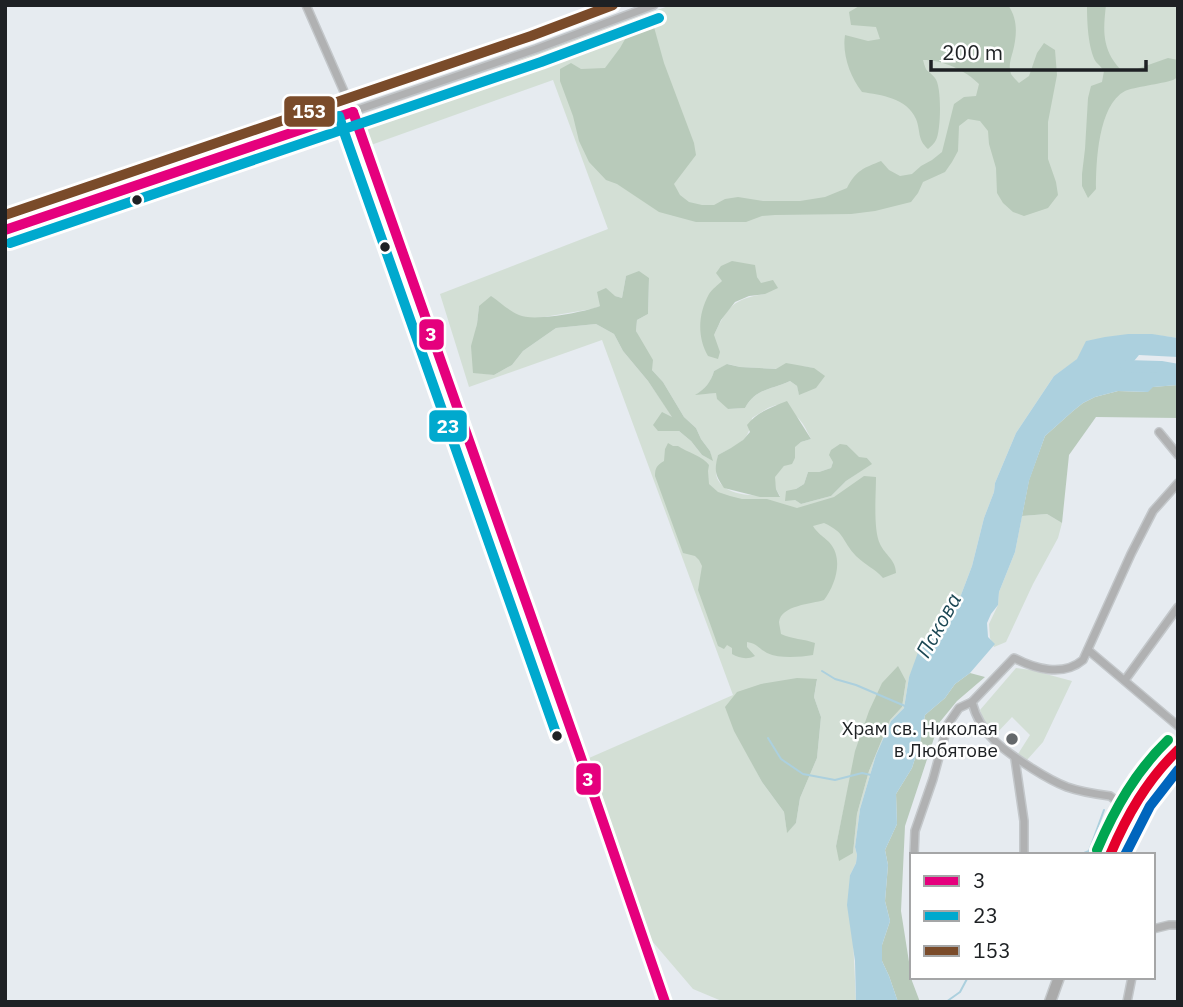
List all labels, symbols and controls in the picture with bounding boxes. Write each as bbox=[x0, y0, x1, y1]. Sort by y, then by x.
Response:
scale bar bbox=[931, 28, 1146, 72]
text: 200 m bbox=[942, 38, 1003, 66]
line badge: 153 bbox=[283, 95, 336, 128]
text: 153 bbox=[292, 99, 326, 123]
unlabelled marker bbox=[130, 193, 144, 207]
unlabelled marker bbox=[378, 240, 392, 254]
line badge: 3 bbox=[418, 318, 445, 351]
text: 3 bbox=[425, 322, 437, 346]
line badge: 23 bbox=[428, 409, 468, 443]
text: 23 bbox=[437, 414, 459, 438]
water label: Пскова bbox=[909, 588, 967, 662]
place label: Храм св. Николая в Любятове bbox=[842, 716, 998, 762]
unlabelled marker bbox=[550, 729, 564, 743]
marker: Храм св. Николая в Любятове bbox=[1004, 731, 1020, 747]
line badge: 3 bbox=[575, 762, 602, 796]
text: 3 bbox=[582, 767, 594, 791]
legend bbox=[910, 853, 1155, 979]
text: 3 bbox=[973, 866, 986, 894]
text: 23 bbox=[973, 901, 998, 929]
text: 153 bbox=[973, 936, 1011, 964]

